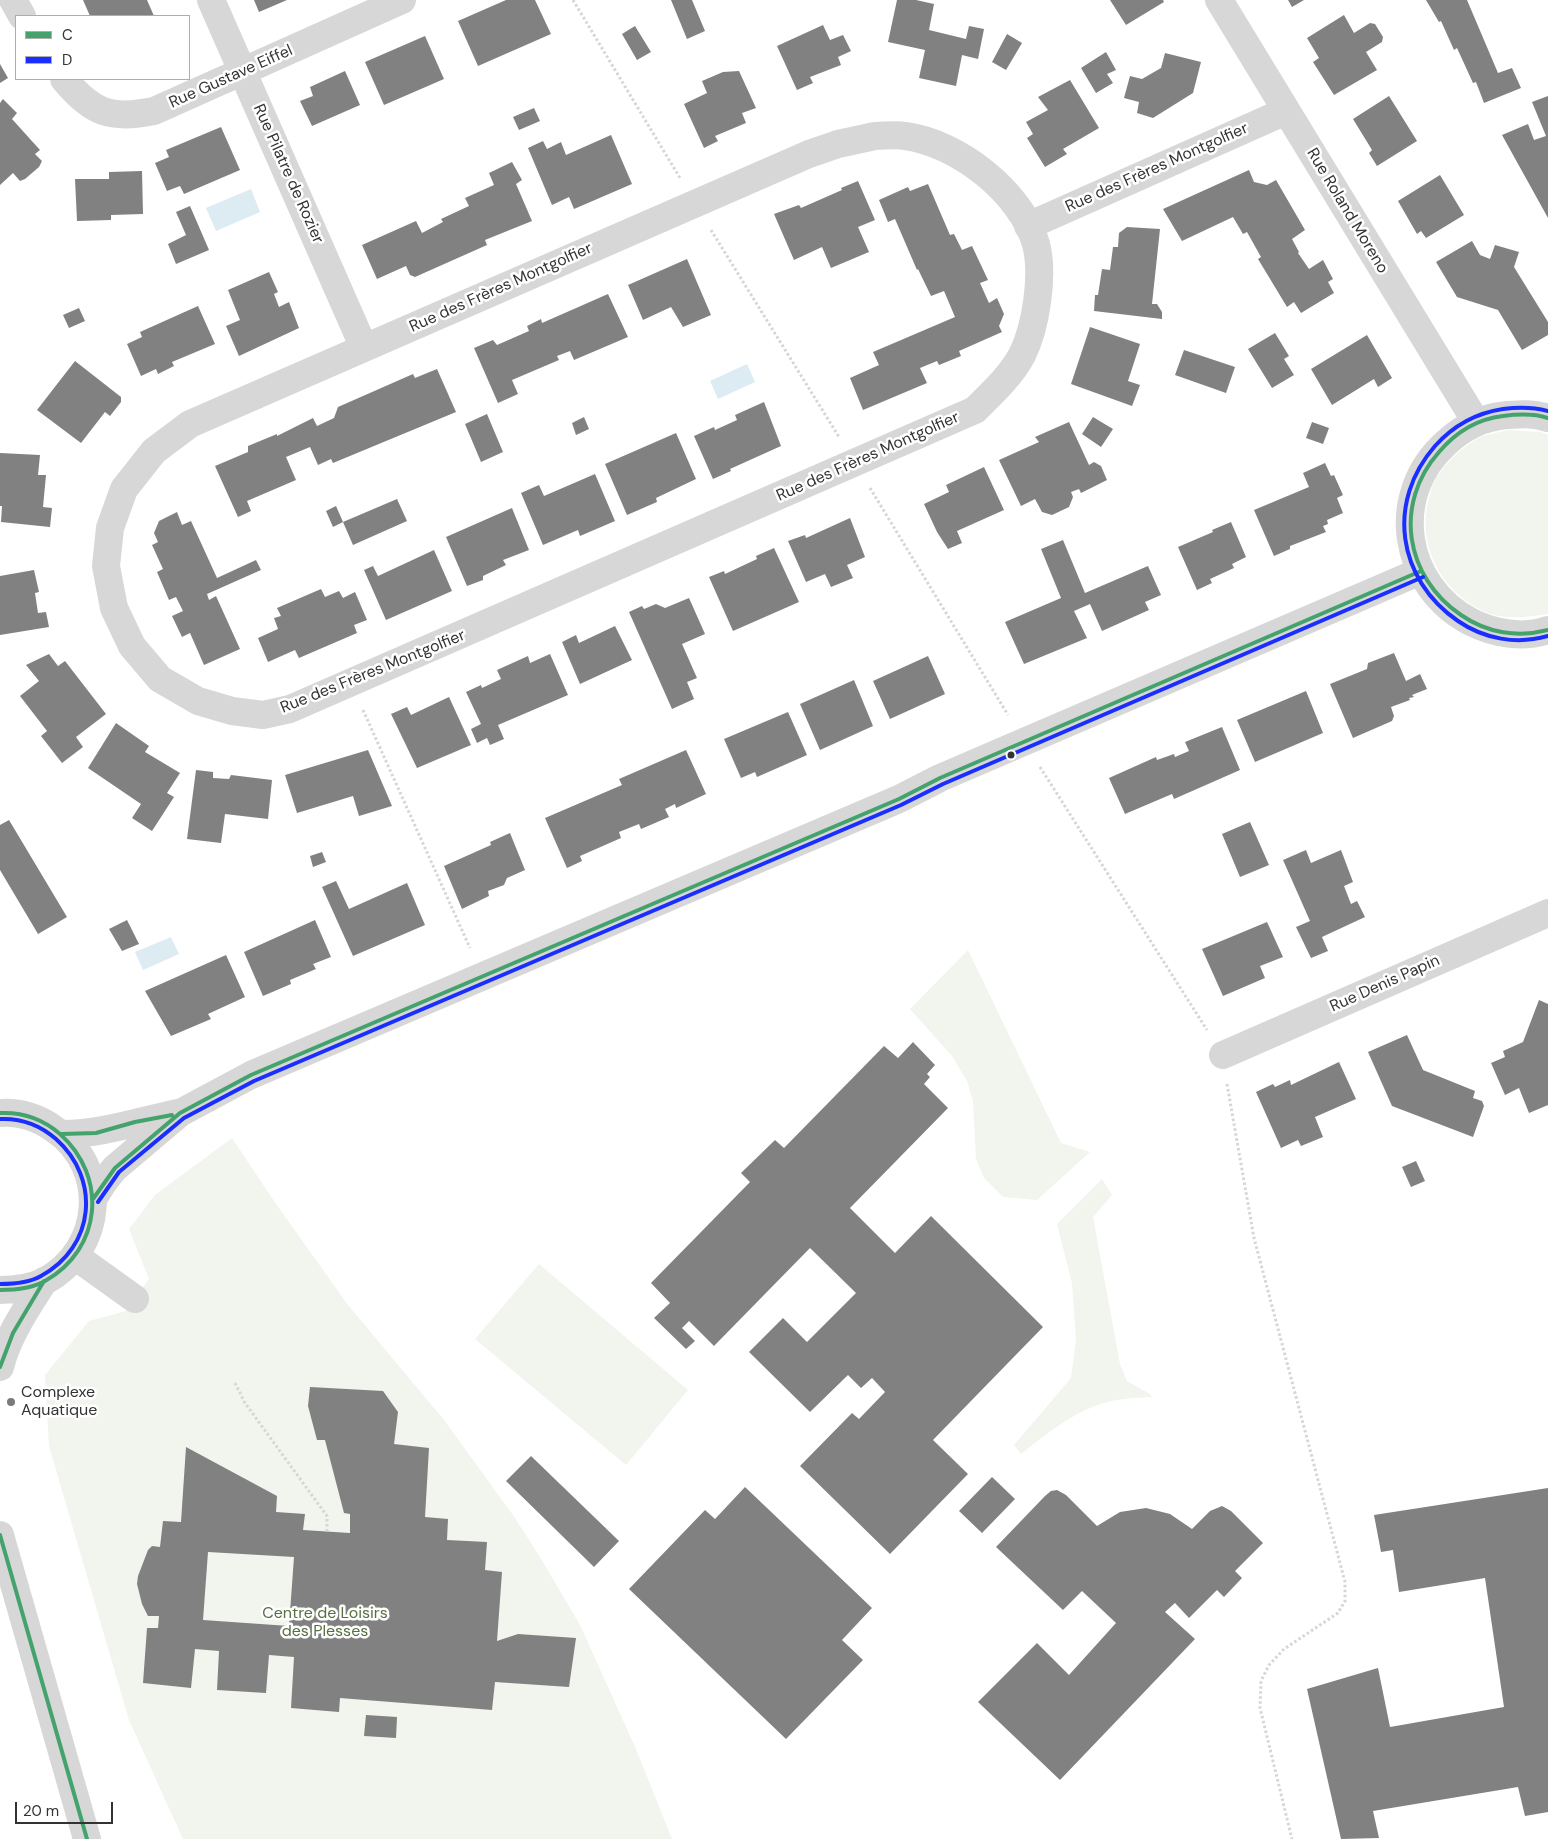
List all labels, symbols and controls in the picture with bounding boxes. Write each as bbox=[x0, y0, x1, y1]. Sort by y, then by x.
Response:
legend bbox=[15, 15, 190, 80]
text: C bbox=[62, 25, 73, 45]
street label: Rue Gustave Eiffel bbox=[166, 41, 296, 113]
text: D bbox=[62, 50, 72, 70]
street label: Rue Pilatre de Rozier bbox=[249, 101, 327, 247]
street label: Rue des Frères Montgolfier bbox=[1063, 119, 1251, 217]
street label: Rue Roland Moreno bbox=[1302, 145, 1392, 277]
street label: Rue des Frères Montgolfier bbox=[407, 239, 595, 337]
street label: Rue des Frères Montgolfier bbox=[774, 408, 962, 506]
street label: Rue des Frères Montgolfier bbox=[278, 626, 468, 718]
unlabelled marker bbox=[1006, 750, 1016, 760]
street label: Rue Denis Papin bbox=[1327, 951, 1443, 1017]
place label: Complexe Aquatique bbox=[21, 1383, 97, 1421]
marker: Complexe Aquatique bbox=[5, 1396, 17, 1408]
park label: Centre de Loisirs des Plesses bbox=[262, 1604, 388, 1642]
scale bar bbox=[18, 1792, 115, 1824]
text: 20 m bbox=[23, 1801, 59, 1821]

